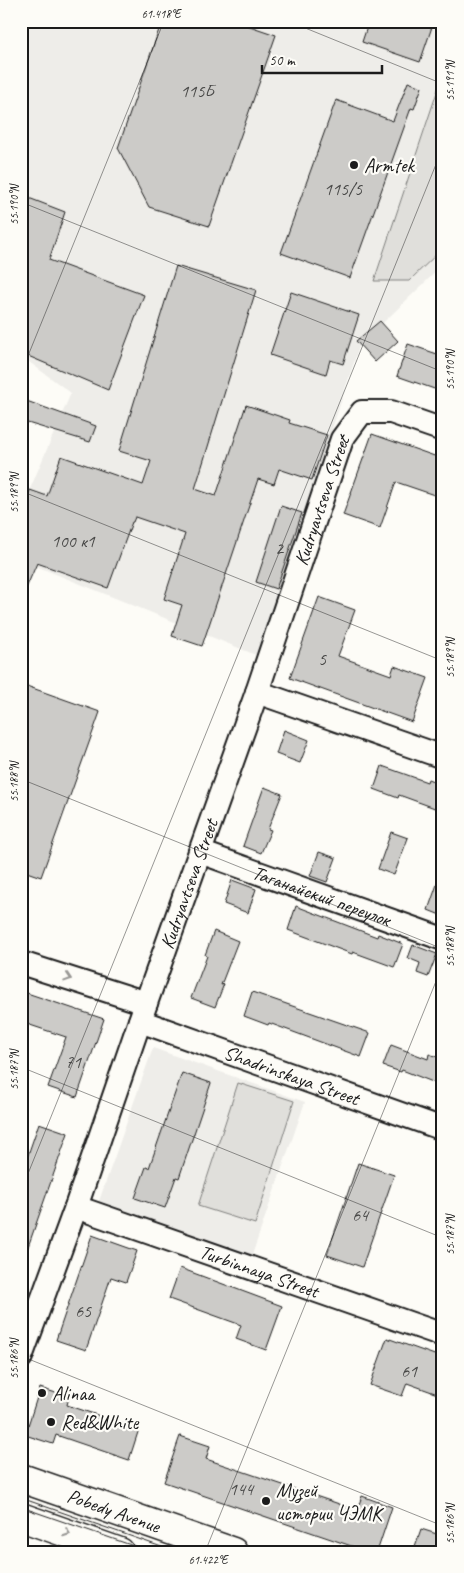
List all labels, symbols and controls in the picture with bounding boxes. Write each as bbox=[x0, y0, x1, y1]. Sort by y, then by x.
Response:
text: 61.418°E bbox=[141, 6, 182, 22]
scale bar bbox=[262, 42, 382, 74]
text: 50 m bbox=[269, 51, 296, 70]
text: 55.191°N bbox=[442, 59, 458, 101]
house number: 115Б bbox=[180, 80, 217, 102]
place label: Armtek bbox=[364, 153, 415, 178]
marker: Armtek bbox=[348, 159, 360, 171]
house number: 115/5 bbox=[324, 178, 363, 200]
text: 55.190°N bbox=[6, 183, 22, 225]
text: 55.190°N bbox=[442, 348, 458, 390]
street label: Kudryavtseva Street bbox=[288, 427, 355, 569]
text: 55.189°N bbox=[6, 471, 22, 513]
house number: 100 к1 bbox=[51, 530, 96, 552]
house number: 2 bbox=[275, 537, 285, 559]
text: 55.189°N bbox=[442, 636, 458, 678]
house number: 5 bbox=[318, 648, 327, 670]
text: 55.188°N bbox=[6, 760, 22, 802]
street label: Kudryavtseva Street bbox=[154, 813, 224, 952]
street label: Таганайский переулок bbox=[249, 859, 395, 932]
text: 55.188°N bbox=[442, 925, 458, 967]
one-way arrow bbox=[63, 972, 71, 982]
street label: Shadrinskaya Street bbox=[221, 1039, 365, 1111]
text: 55.187°N bbox=[6, 1048, 22, 1090]
house number: 71 bbox=[65, 1051, 82, 1073]
house number: 64 bbox=[352, 1204, 370, 1226]
text: 55.187°N bbox=[442, 1213, 458, 1255]
street label: Turbinnaya Street bbox=[196, 1239, 324, 1304]
house number: 65 bbox=[75, 1300, 92, 1322]
text: 55.186°N bbox=[6, 1337, 22, 1379]
house number: 61 bbox=[401, 1360, 418, 1382]
place label: Alinaa bbox=[52, 1381, 96, 1406]
marker: Alinaa bbox=[36, 1387, 48, 1399]
place label: Red&White bbox=[61, 1410, 140, 1435]
marker: Red&White bbox=[45, 1416, 57, 1428]
house number: 144 bbox=[229, 1478, 255, 1500]
place label: Музей истории ЧЭМК bbox=[276, 1478, 384, 1526]
street label: Pobedy Avenue bbox=[64, 1483, 165, 1538]
marker: Музей истории ЧЭМК bbox=[260, 1495, 272, 1507]
text: 55.186°N bbox=[442, 1502, 458, 1544]
one-way arrow bbox=[62, 1527, 71, 1537]
text: 61.422°E bbox=[188, 1552, 229, 1568]

